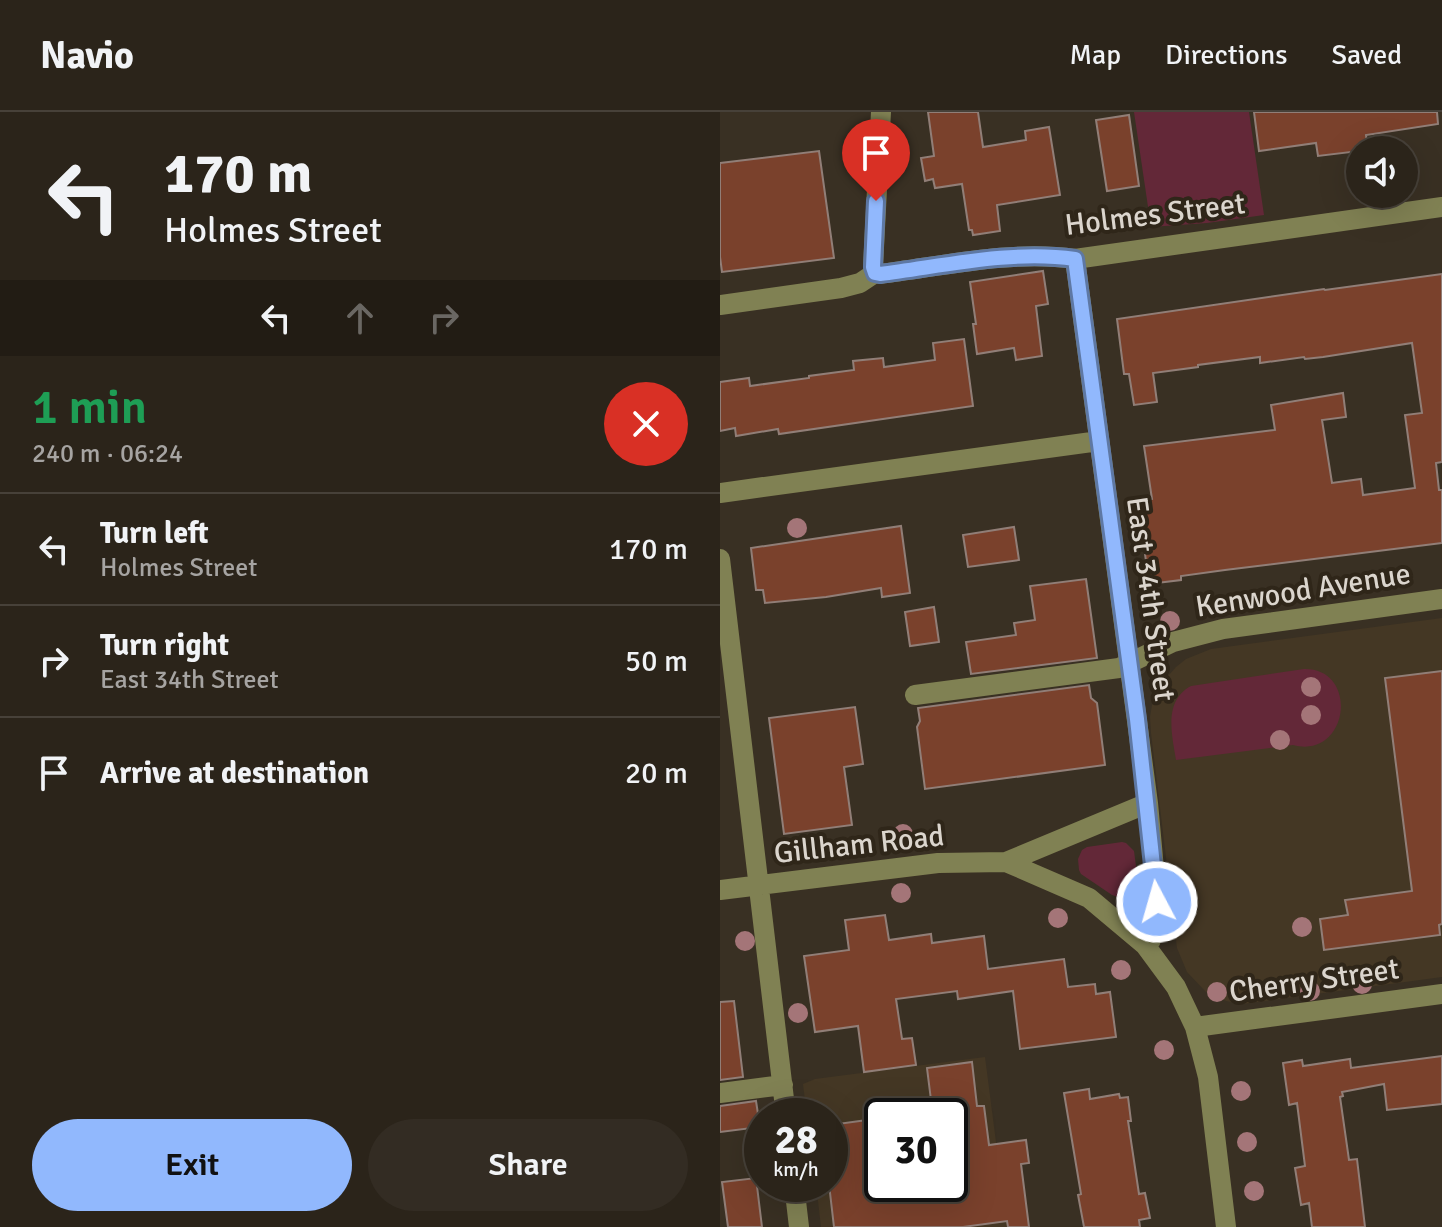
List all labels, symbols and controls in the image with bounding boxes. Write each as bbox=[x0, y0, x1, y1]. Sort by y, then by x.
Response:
text: Navio bbox=[40, 32, 134, 79]
text: Map bbox=[1069, 38, 1121, 72]
text: Directions bbox=[1165, 38, 1287, 72]
text: Saved bbox=[1331, 38, 1402, 72]
pin bbox=[842, 119, 910, 201]
icon: arrive bbox=[854, 131, 898, 175]
map controls bbox=[1346, 136, 1418, 208]
button: sound bbox=[1346, 136, 1418, 208]
text: 170 m bbox=[164, 139, 312, 208]
icon: left bbox=[32, 144, 136, 248]
street label: Holmes Street bbox=[1063, 185, 1247, 244]
text: Holmes Street bbox=[164, 208, 382, 253]
icon: left bbox=[254, 296, 298, 340]
icon: ahead bbox=[338, 296, 382, 340]
icon: right bbox=[422, 296, 466, 340]
text: 1 min bbox=[32, 378, 147, 437]
button: close bbox=[604, 382, 688, 466]
text: 240 m · 06:24 bbox=[32, 438, 183, 470]
street label: East 34th Street bbox=[1118, 494, 1183, 704]
text: Turn left bbox=[100, 515, 209, 552]
icon: left bbox=[32, 527, 76, 571]
text: 170 m bbox=[609, 531, 688, 568]
text: Holmes Street bbox=[100, 552, 257, 584]
street label: Kenwood Avenue bbox=[1193, 555, 1413, 626]
text: Turn right bbox=[100, 627, 229, 664]
icon: right bbox=[32, 639, 76, 683]
text: 50 m bbox=[625, 643, 688, 680]
text: East 34th Street bbox=[100, 664, 279, 696]
icon: arrive bbox=[32, 751, 76, 795]
text: Arrive at destination bbox=[100, 755, 369, 792]
text: 20 m bbox=[625, 755, 688, 792]
street label: Gillham Road bbox=[772, 817, 946, 872]
position arrow bbox=[1115, 860, 1199, 944]
street label: Cherry Street bbox=[1227, 950, 1401, 1011]
speed limit sign: 30 bbox=[864, 1098, 968, 1202]
text: 28 bbox=[774, 1115, 818, 1165]
button: Exit bbox=[32, 1119, 352, 1211]
button: Share bbox=[368, 1119, 688, 1211]
text: km/h bbox=[773, 1157, 819, 1182]

